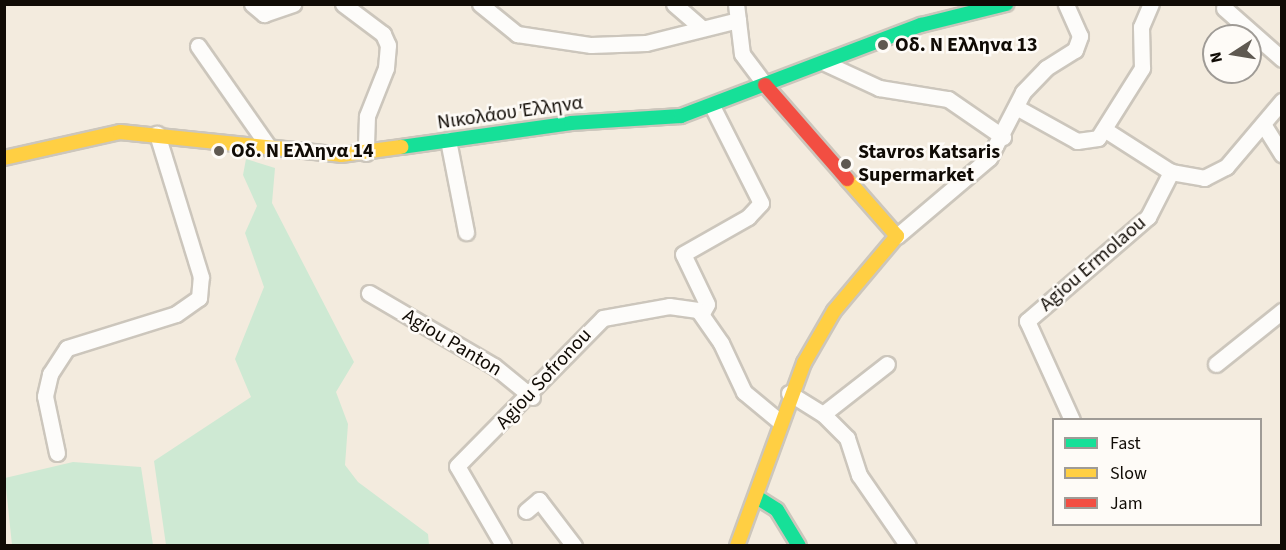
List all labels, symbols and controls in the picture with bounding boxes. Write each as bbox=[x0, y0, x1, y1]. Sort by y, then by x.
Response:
north arrow bbox=[1202, 24, 1262, 84]
place label: Οδ. Ν Ελληνα 13 bbox=[895, 33, 1038, 57]
marker: Οδ. Ν Ελληνα 13 bbox=[876, 38, 890, 52]
text: N bbox=[1204, 50, 1228, 65]
street label: Νικολάου Έλληνα bbox=[436, 91, 584, 135]
place label: Οδ. Ν Ελληνα 14 bbox=[231, 139, 374, 163]
place label: Stavros Katsaris Supermarket bbox=[858, 140, 1000, 187]
marker: Οδ. Ν Ελληνα 14 bbox=[212, 144, 226, 158]
marker: Stavros Katsaris Supermarket bbox=[839, 157, 853, 171]
street label: Agiou Ermolaou bbox=[1035, 211, 1151, 317]
street label: Agiou Panton bbox=[398, 304, 506, 382]
street label: Agiou Sofronou bbox=[491, 324, 597, 434]
legend bbox=[1052, 418, 1262, 526]
text: Fast bbox=[1110, 431, 1141, 456]
text: Slow bbox=[1110, 461, 1147, 486]
text: Jam bbox=[1110, 491, 1143, 516]

